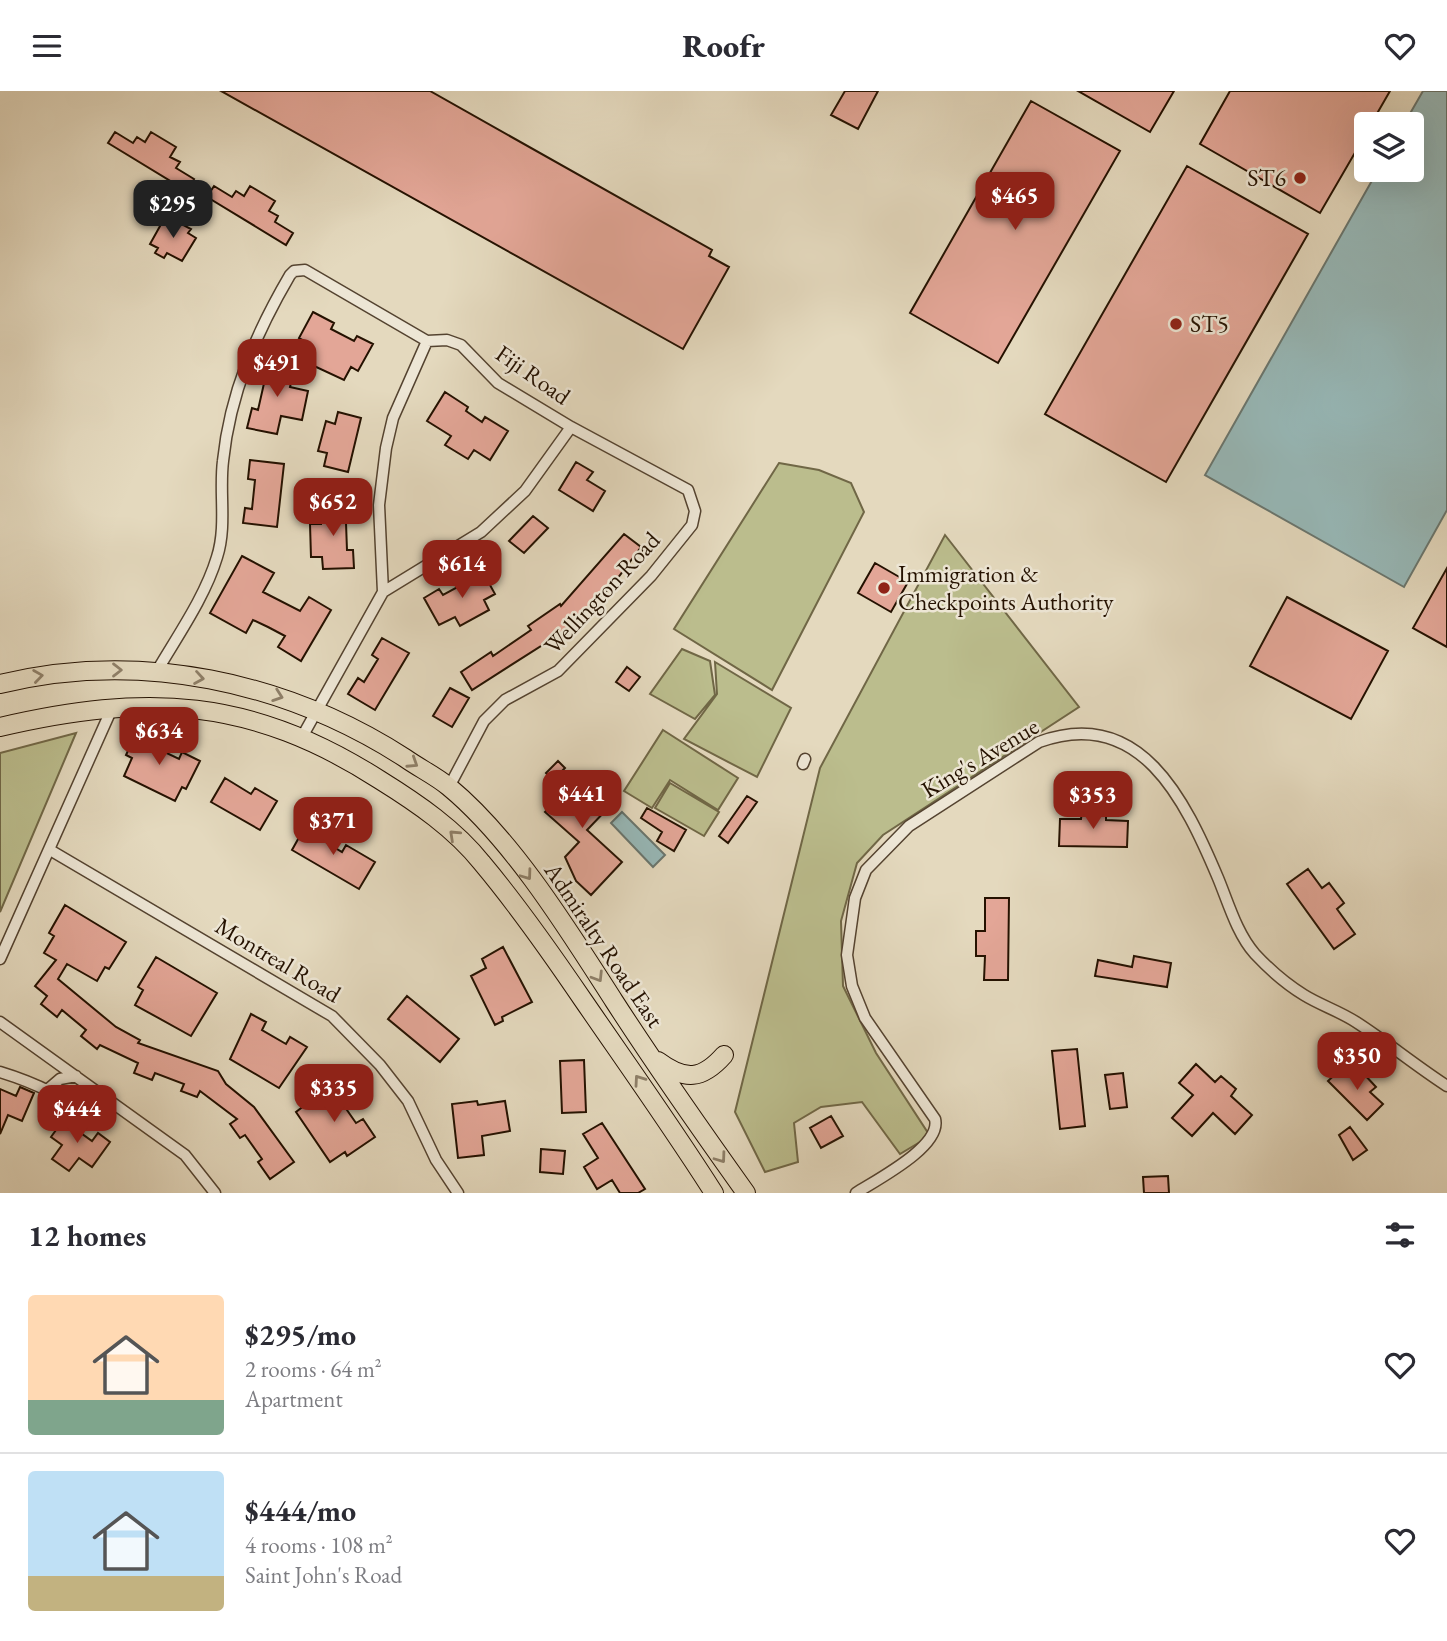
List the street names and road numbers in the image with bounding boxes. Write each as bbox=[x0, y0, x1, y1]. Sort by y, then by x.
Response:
street label: Fiji Road bbox=[490, 338, 577, 412]
street label: Wellington Road bbox=[537, 524, 667, 660]
street label: King's Avenue bbox=[915, 710, 1044, 805]
street label: Admiralty Road East bbox=[537, 855, 671, 1033]
street label: Montreal Road bbox=[210, 910, 347, 1010]

